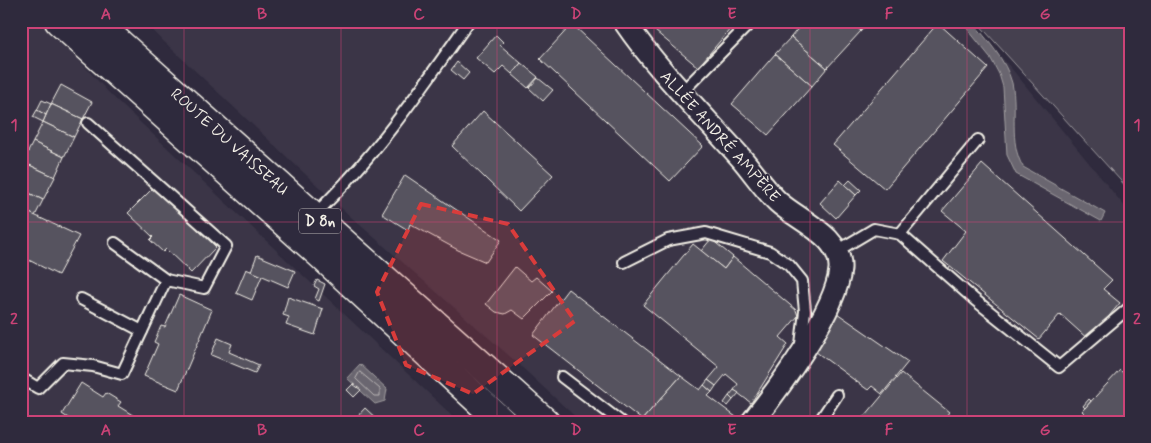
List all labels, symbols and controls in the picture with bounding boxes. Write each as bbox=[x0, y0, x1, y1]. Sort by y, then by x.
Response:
text: A bbox=[101, 4, 111, 25]
text: B bbox=[257, 4, 267, 25]
text: C bbox=[413, 4, 425, 25]
text: D bbox=[570, 4, 582, 25]
text: E bbox=[727, 4, 737, 25]
text: F bbox=[885, 4, 894, 25]
text: G bbox=[1040, 4, 1051, 25]
street label: ALLÉE ANDRÉ AMPÈRE bbox=[655, 67, 785, 207]
street label: ROUTE DU VAISSEAU bbox=[166, 84, 292, 200]
text: 1 bbox=[10, 115, 18, 136]
text: 1 bbox=[1133, 115, 1141, 136]
road number: D 8n bbox=[299, 208, 341, 234]
text: 2 bbox=[10, 309, 18, 330]
text: 2 bbox=[1133, 309, 1141, 330]
text: A bbox=[101, 420, 111, 441]
text: B bbox=[257, 420, 267, 441]
text: C bbox=[413, 420, 425, 441]
text: D bbox=[570, 420, 582, 441]
text: E bbox=[727, 420, 737, 441]
text: F bbox=[885, 420, 894, 441]
text: G bbox=[1040, 420, 1051, 441]

